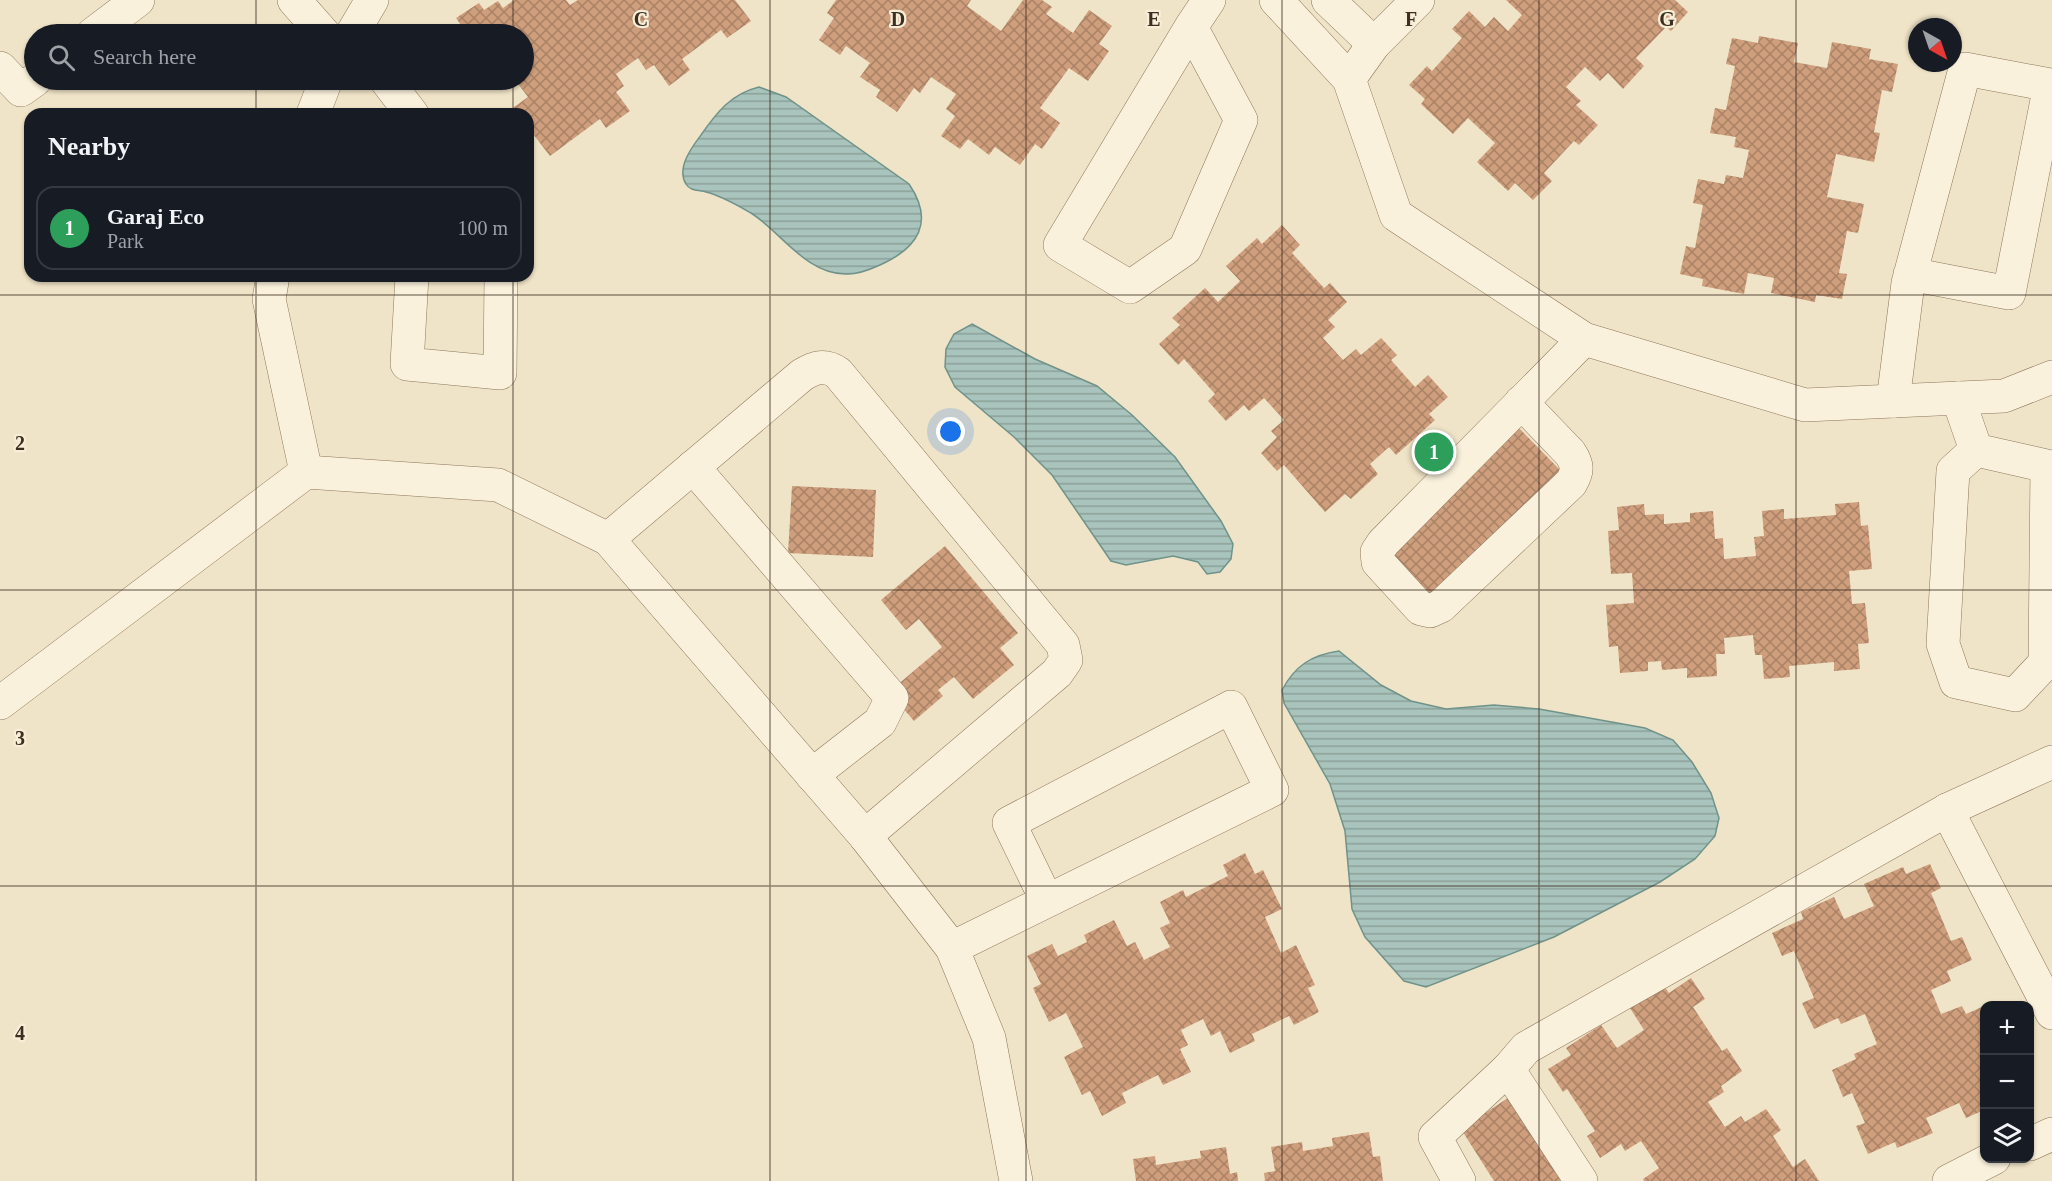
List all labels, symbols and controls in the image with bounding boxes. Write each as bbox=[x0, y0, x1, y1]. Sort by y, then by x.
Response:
text: C bbox=[634, 8, 648, 30]
text: D bbox=[891, 8, 905, 30]
text: E bbox=[1147, 8, 1161, 30]
text: F bbox=[1405, 8, 1417, 30]
text: G bbox=[1659, 8, 1675, 30]
north arrow bbox=[1908, 18, 1962, 72]
search box bbox=[24, 24, 534, 90]
icon: search bbox=[45, 41, 78, 74]
text: Search here bbox=[93, 44, 196, 69]
text: Nearby bbox=[48, 132, 130, 161]
text: Garaj Eco bbox=[107, 204, 204, 229]
text: 1 bbox=[65, 217, 75, 239]
text: 100 m bbox=[457, 217, 508, 239]
text: Park bbox=[107, 230, 144, 252]
your location bbox=[936, 417, 965, 446]
pin: 1 bbox=[1414, 430, 1454, 474]
text: 2 bbox=[15, 432, 25, 454]
text: 3 bbox=[15, 727, 25, 749]
map controls bbox=[1980, 1001, 2034, 1163]
button: + bbox=[1980, 1001, 2034, 1055]
text: 4 bbox=[15, 1022, 25, 1044]
button: − bbox=[1980, 1055, 2034, 1109]
button: layers bbox=[1980, 1109, 2034, 1163]

